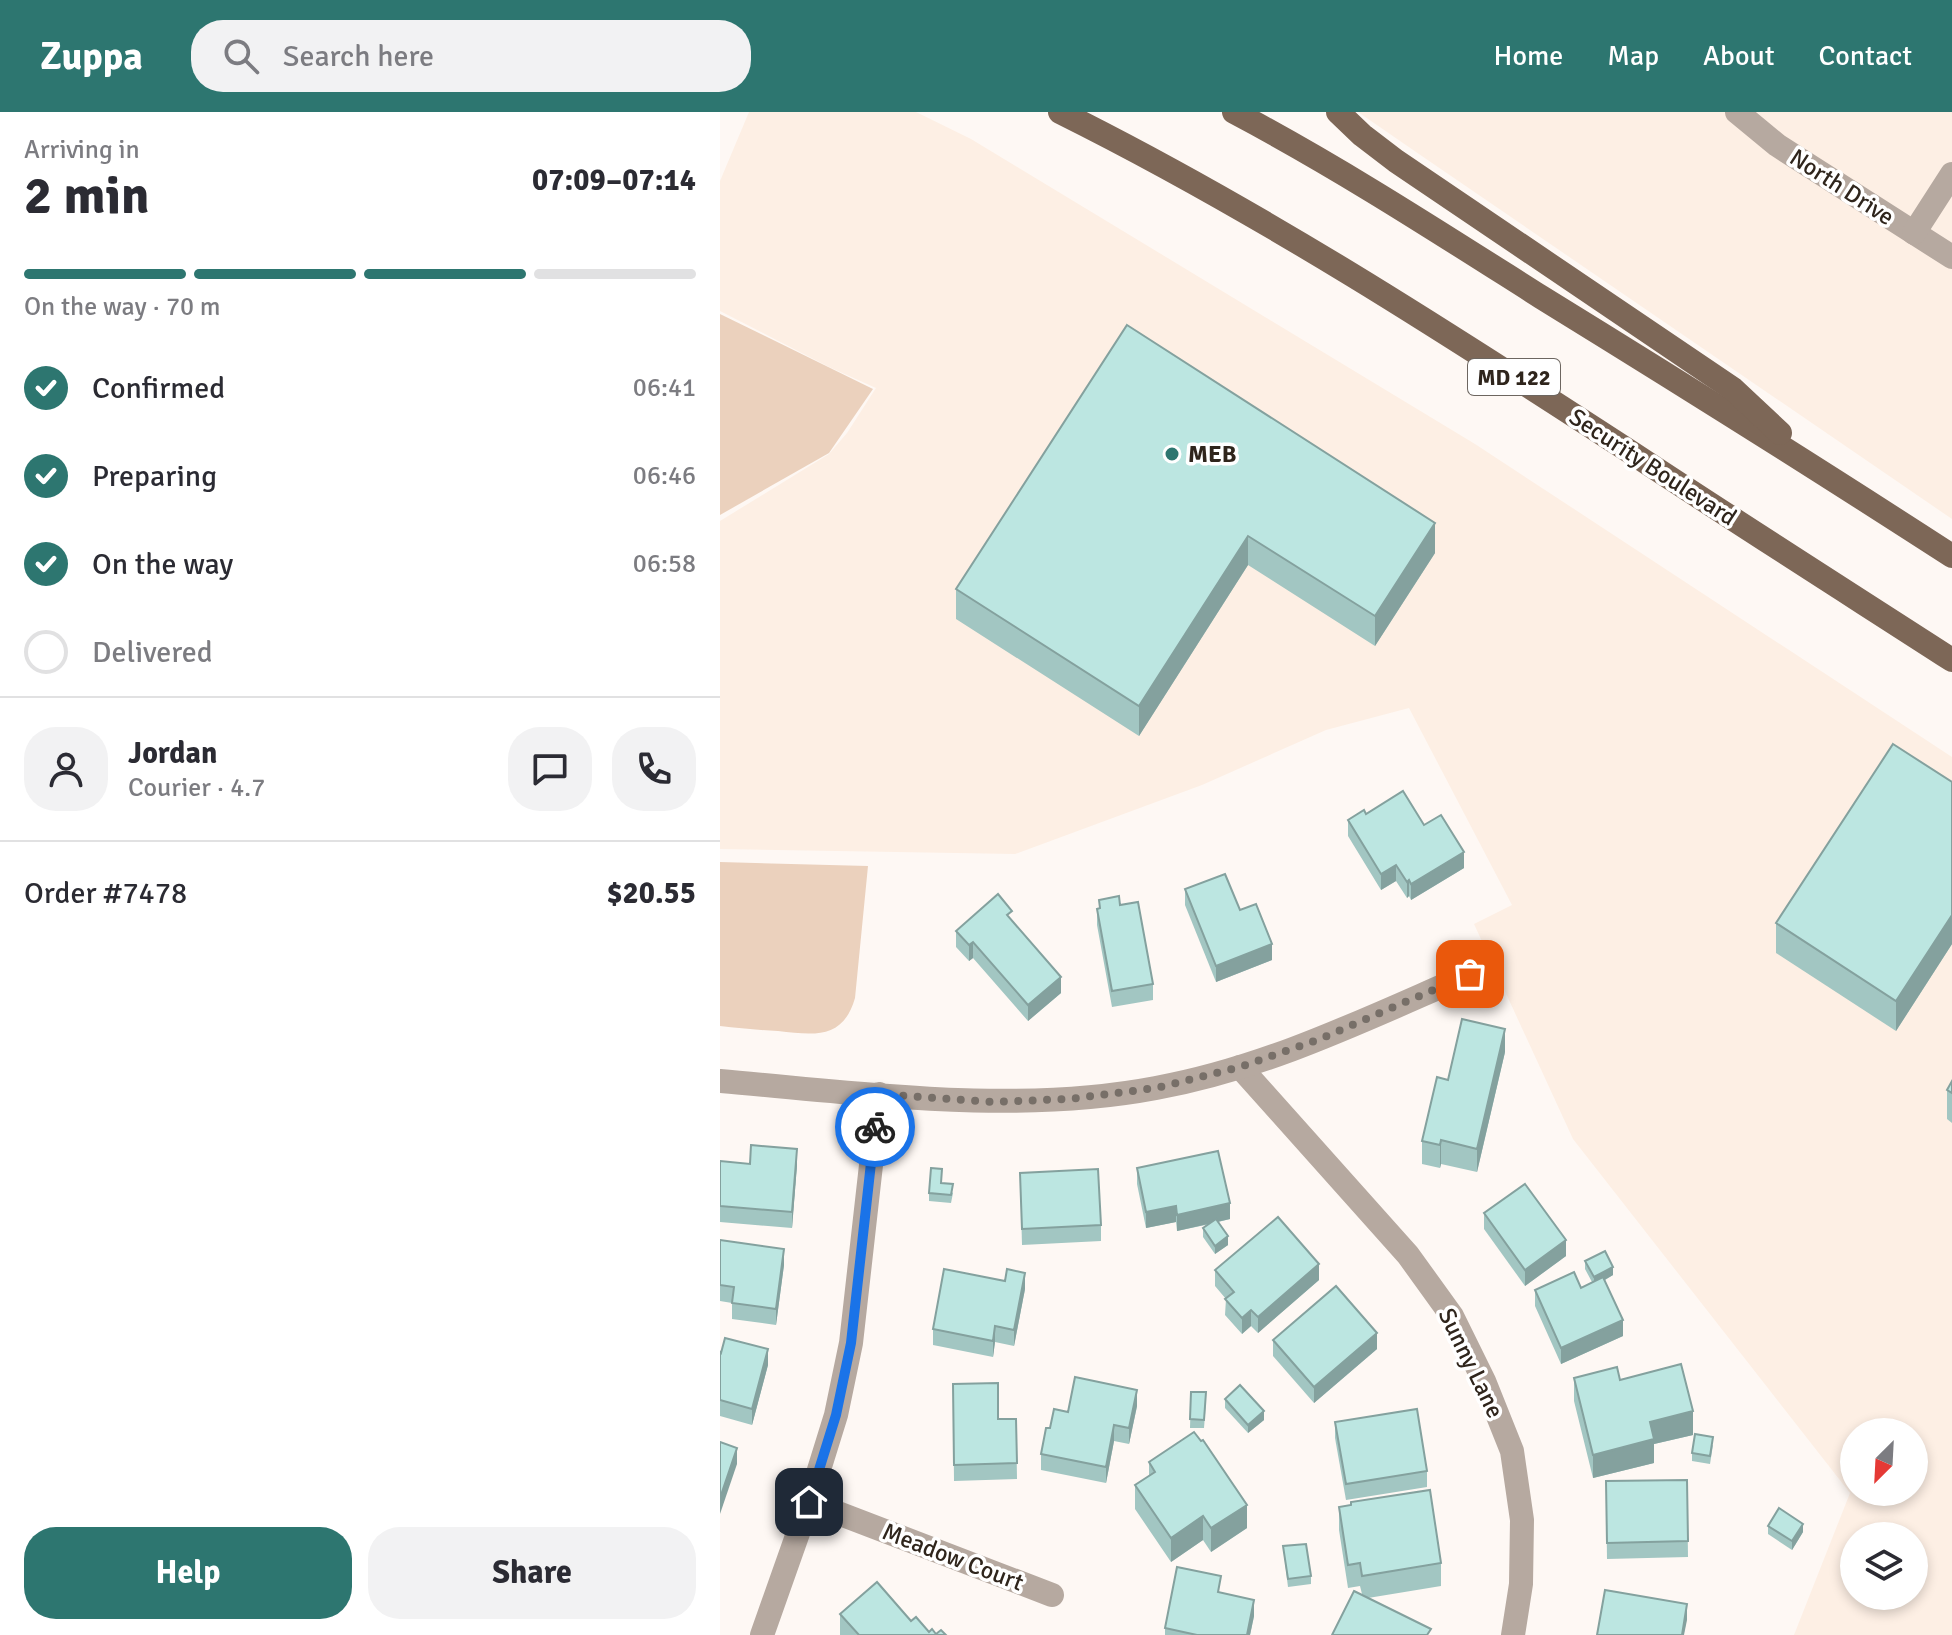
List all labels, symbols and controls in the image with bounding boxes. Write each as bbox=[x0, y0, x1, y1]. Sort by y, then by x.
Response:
search box bbox=[191, 20, 751, 92]
text: Zuppa bbox=[40, 33, 143, 80]
icon: search bbox=[219, 34, 263, 78]
text: Search here bbox=[283, 38, 434, 75]
text: Home bbox=[1494, 39, 1563, 73]
text: Map bbox=[1607, 39, 1659, 73]
text: About bbox=[1703, 39, 1775, 73]
text: Contact bbox=[1819, 39, 1912, 73]
text: Arriving in bbox=[24, 134, 140, 166]
street label: North Drive bbox=[1784, 142, 1900, 232]
text: 07:09–07:14 bbox=[532, 162, 696, 199]
text: 2 min bbox=[24, 164, 150, 228]
text: On the way · 70 m bbox=[24, 291, 220, 323]
road number: MD 122 bbox=[1468, 359, 1560, 395]
icon: check bbox=[24, 366, 68, 410]
text: Confirmed bbox=[92, 370, 225, 407]
text: 06:41 bbox=[633, 372, 696, 404]
street label: Security Boulevard bbox=[1564, 402, 1742, 532]
place label: MEB bbox=[1188, 439, 1237, 469]
marker: MEB bbox=[1163, 445, 1181, 463]
icon: check bbox=[24, 454, 68, 498]
text: Preparing bbox=[92, 458, 217, 495]
text: 06:46 bbox=[633, 460, 696, 492]
icon: check bbox=[24, 542, 68, 586]
text: On the way bbox=[92, 546, 233, 583]
text: 06:58 bbox=[633, 548, 696, 580]
text: Delivered bbox=[92, 634, 213, 671]
button: person bbox=[24, 727, 108, 811]
button: chat bbox=[508, 727, 592, 811]
button: phone bbox=[612, 727, 696, 811]
text: Jordan bbox=[128, 735, 217, 772]
text: Courier · 4.7 bbox=[128, 772, 265, 804]
text: Order #7478 bbox=[24, 875, 187, 912]
text: $20.55 bbox=[606, 875, 696, 912]
pin bbox=[1436, 940, 1504, 1008]
icon: bag bbox=[1448, 952, 1492, 996]
courier bbox=[835, 1087, 915, 1167]
icon: bike bbox=[853, 1105, 897, 1149]
street label: Sunny Lane bbox=[1432, 1303, 1510, 1423]
north arrow bbox=[1840, 1418, 1928, 1506]
map controls bbox=[1840, 1418, 1928, 1610]
pin bbox=[775, 1468, 843, 1536]
icon: home bbox=[787, 1480, 831, 1524]
street label: Meadow Court bbox=[878, 1516, 1028, 1598]
button: layers bbox=[1840, 1522, 1928, 1610]
button: Help bbox=[24, 1527, 352, 1619]
button: Share bbox=[368, 1527, 696, 1619]

